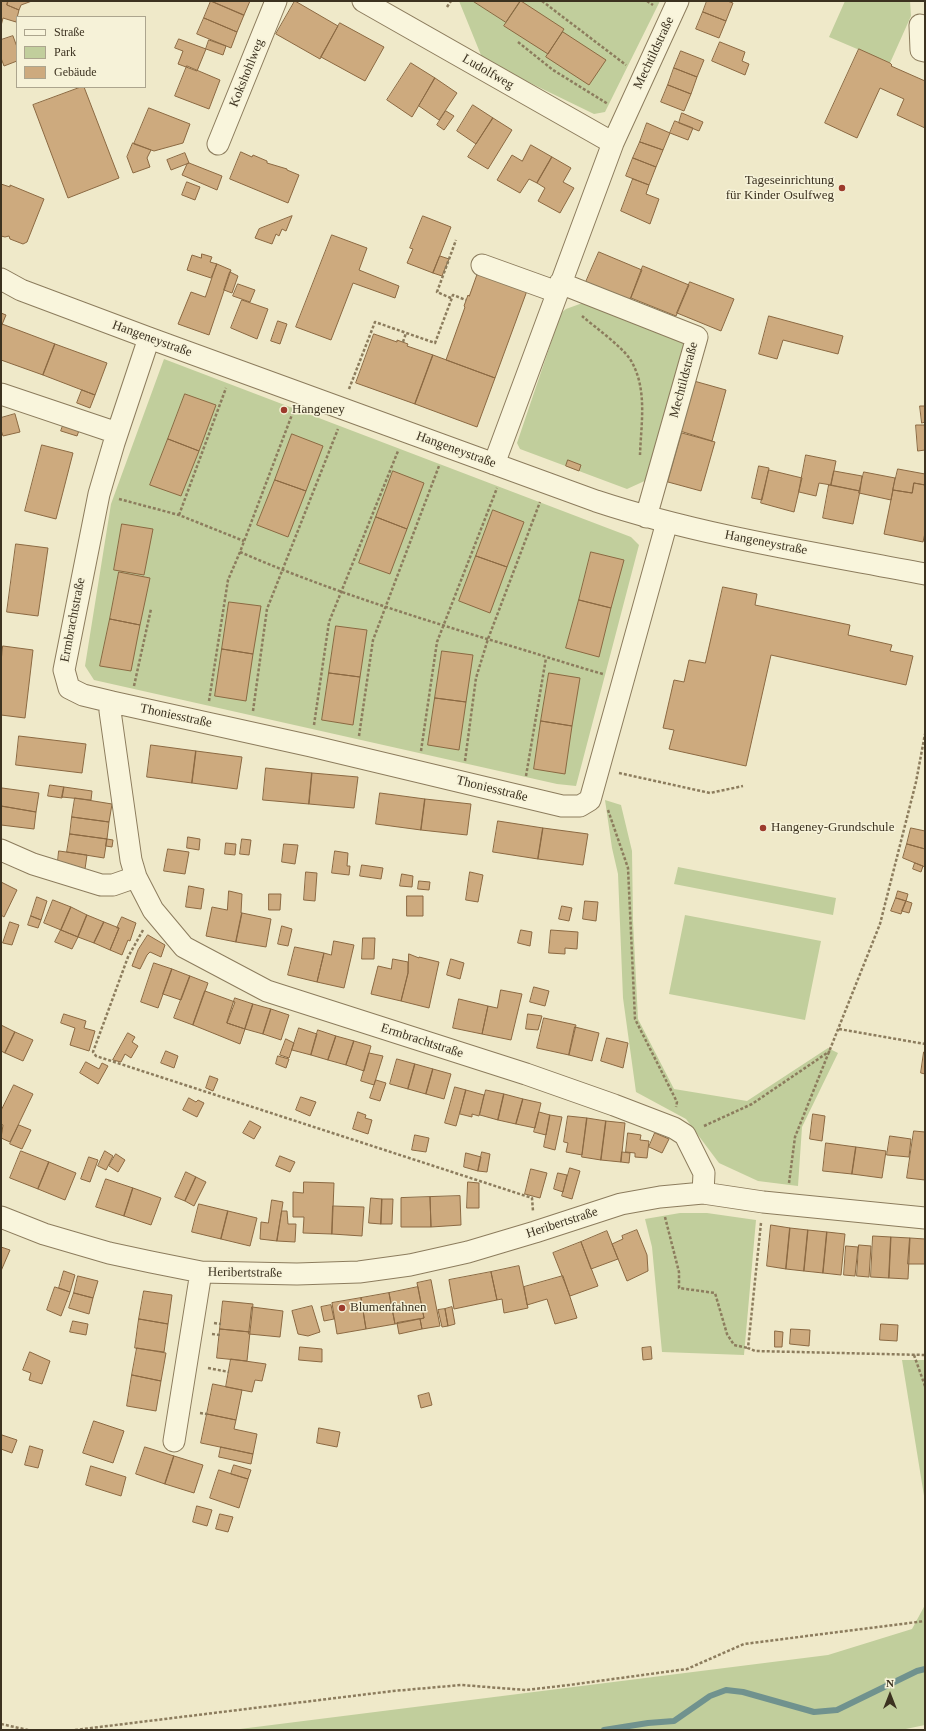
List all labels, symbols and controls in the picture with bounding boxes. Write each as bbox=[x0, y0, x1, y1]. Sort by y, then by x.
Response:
street label: Mechtildstraße bbox=[630, 14, 678, 92]
legend bbox=[16, 16, 146, 88]
text: Straße bbox=[54, 25, 85, 39]
street label: Kokshohlweg bbox=[226, 37, 268, 109]
text: Park bbox=[54, 45, 76, 59]
street label: Ludolfweg bbox=[459, 51, 517, 93]
text: Gebäude bbox=[54, 65, 97, 79]
place label: Tageseinrichtung für Kinder Osulfweg bbox=[726, 173, 834, 204]
marker: Tageseinrichtung für Kinder Osulfweg bbox=[837, 183, 847, 193]
street label: Hangeneystraße bbox=[110, 317, 194, 361]
street label: Mechtildstraße bbox=[666, 340, 702, 420]
place label: Hangeney bbox=[292, 402, 345, 418]
marker: Hangeney bbox=[279, 405, 289, 415]
street label: Hangeneystraße bbox=[414, 428, 498, 472]
street label: Hangeneystraße bbox=[723, 527, 809, 559]
street label: Ermbrachtstraße bbox=[57, 576, 89, 664]
street label: Thoniesstraße bbox=[139, 701, 213, 731]
street label: Thoniesstraße bbox=[455, 773, 529, 805]
place label: Hangeney-Grundschule bbox=[771, 820, 894, 836]
marker: Hangeney-Grundschule bbox=[758, 823, 768, 833]
street label: Ermbrachtstraße bbox=[379, 1020, 465, 1062]
street label: Heribertstraße bbox=[524, 1204, 600, 1242]
street label: Heribertstraße bbox=[208, 1265, 282, 1281]
place label: Blumenfahnen bbox=[350, 1300, 427, 1316]
marker: Blumenfahnen bbox=[337, 1303, 347, 1313]
north arrow bbox=[870, 1675, 910, 1715]
text: N bbox=[886, 1677, 894, 1689]

